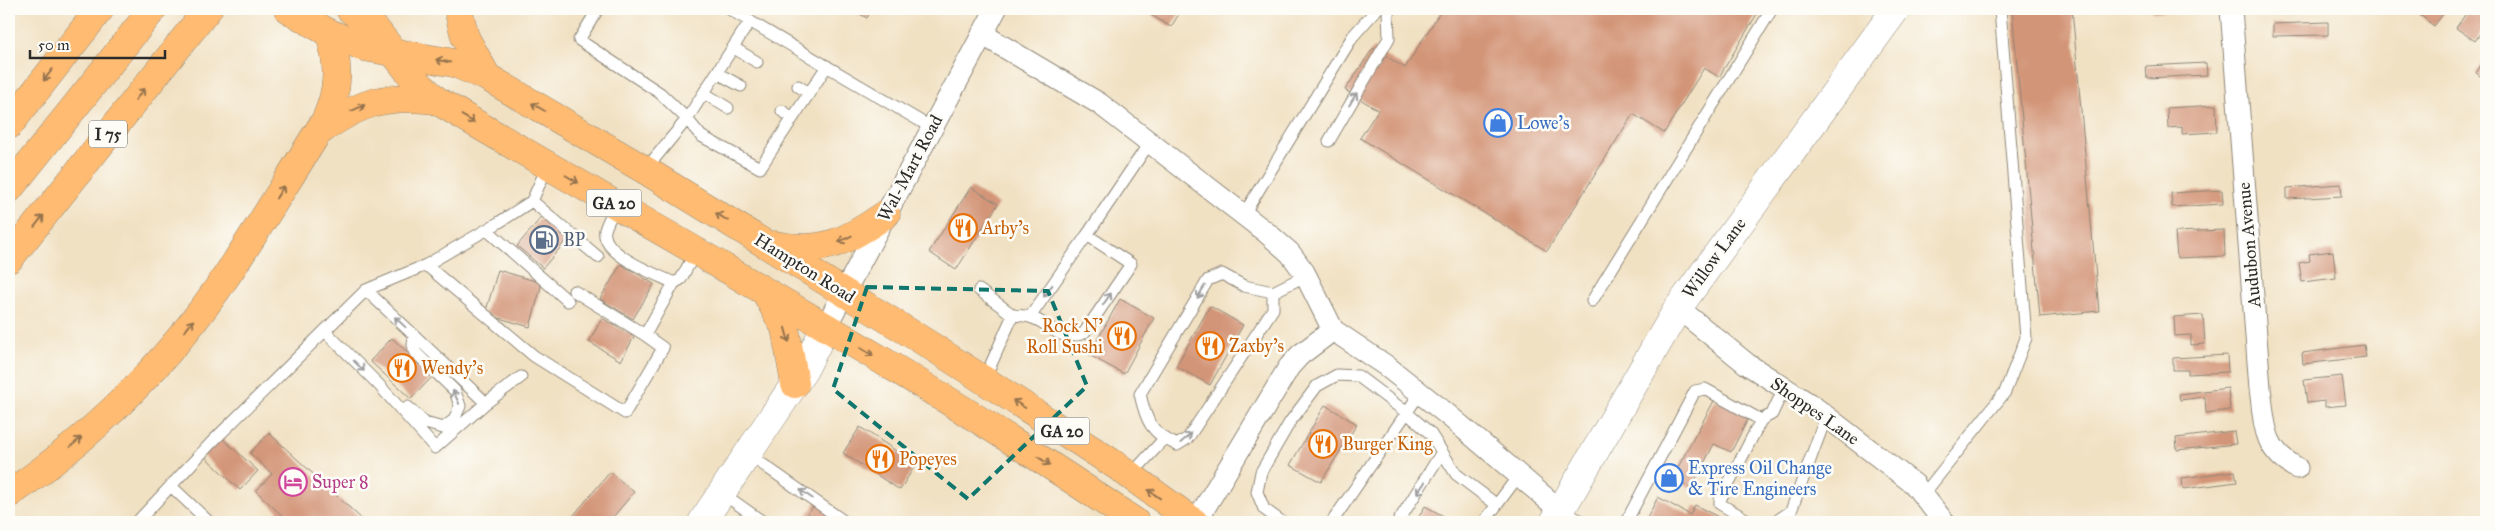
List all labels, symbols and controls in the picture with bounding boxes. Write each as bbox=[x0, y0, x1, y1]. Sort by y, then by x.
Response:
scale bar bbox=[30, 28, 165, 60]
text: 50 m bbox=[38, 36, 70, 54]
one-way arrow bbox=[435, 55, 451, 65]
one-way arrow bbox=[43, 68, 54, 81]
one-way arrow bbox=[134, 87, 145, 100]
one-way arrow bbox=[1349, 92, 1359, 106]
one-way arrow bbox=[350, 102, 365, 112]
one-way arrow bbox=[531, 102, 546, 111]
shop icon: Lowe's bbox=[1483, 108, 1513, 138]
street label: Wal-Mart Road bbox=[873, 111, 947, 225]
place label: Lowe's bbox=[1517, 112, 1569, 134]
one-way arrow bbox=[460, 114, 474, 124]
road number: I 75 bbox=[89, 120, 127, 148]
one-way arrow bbox=[565, 174, 580, 184]
street label: Audubon Avenue bbox=[2233, 181, 2266, 310]
one-way arrow bbox=[276, 185, 286, 199]
road number: GA 20 bbox=[586, 190, 642, 217]
one-way arrow bbox=[716, 212, 730, 222]
restaurant icon: Arby's bbox=[948, 213, 978, 243]
street label: Willow Lane bbox=[1677, 213, 1751, 303]
one-way arrow bbox=[34, 214, 44, 228]
place label: Arby's bbox=[981, 217, 1029, 239]
fuel station icon: BP bbox=[529, 225, 559, 255]
street label: Hampton Road bbox=[750, 228, 860, 308]
place label: BP bbox=[563, 229, 585, 251]
one-way arrow bbox=[837, 234, 852, 244]
one-way arrow bbox=[1043, 284, 1053, 298]
one-way arrow bbox=[1195, 284, 1205, 298]
one-way arrow bbox=[1102, 292, 1112, 306]
place label: Rock N' Roll Sushi bbox=[1026, 315, 1103, 358]
one-way arrow bbox=[393, 316, 406, 328]
one-way arrow bbox=[184, 320, 195, 333]
restaurant icon: Rock N' Roll Sushi bbox=[1107, 321, 1137, 351]
one-way arrow bbox=[782, 327, 792, 343]
restaurant icon: Zaxby's bbox=[1195, 331, 1225, 361]
place label: Zaxby's bbox=[1229, 335, 1284, 357]
one-way arrow bbox=[859, 348, 873, 358]
restaurant icon: Wendy's bbox=[387, 353, 417, 383]
place label: Wendy's bbox=[421, 357, 483, 379]
one-way arrow bbox=[353, 359, 365, 372]
street label: Shoppes Lane bbox=[1766, 372, 1864, 450]
one-way arrow bbox=[451, 390, 461, 405]
one-way arrow bbox=[1012, 398, 1026, 408]
road number: GA 20 bbox=[1034, 418, 1090, 444]
restaurant icon: Burger King bbox=[1308, 429, 1338, 459]
one-way arrow bbox=[1179, 432, 1192, 443]
place label: Burger King bbox=[1342, 433, 1433, 456]
one-way arrow bbox=[70, 437, 83, 448]
restaurant icon: Popeyes bbox=[865, 444, 895, 474]
place label: Popeyes bbox=[899, 448, 957, 470]
one-way arrow bbox=[1036, 457, 1050, 467]
place label: Express Oil Change & Tire Engineers bbox=[1688, 457, 1832, 501]
shop icon: Express Oil Change & Tire Engineers bbox=[1654, 463, 1684, 493]
hotel icon: Super 8 bbox=[278, 467, 308, 497]
place label: Super 8 bbox=[312, 471, 369, 493]
one-way arrow bbox=[1416, 480, 1426, 494]
one-way arrow bbox=[799, 489, 813, 499]
one-way arrow bbox=[1147, 489, 1161, 499]

